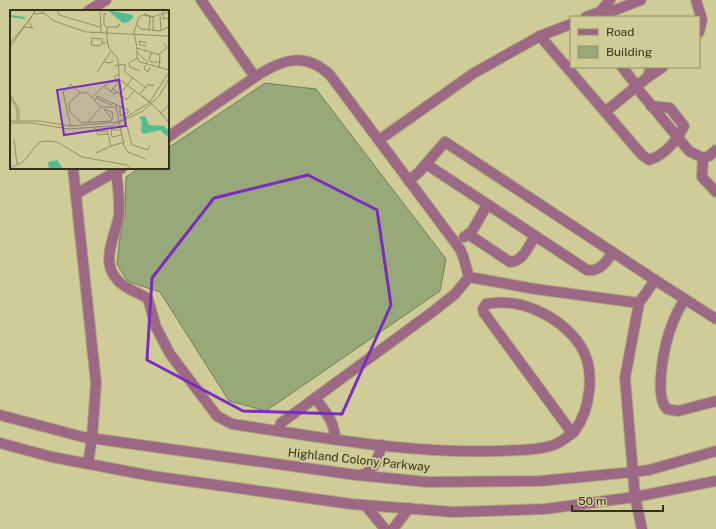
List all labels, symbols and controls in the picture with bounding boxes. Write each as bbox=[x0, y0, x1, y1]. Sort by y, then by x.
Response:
inset map bbox=[10, 10, 169, 169]
legend bbox=[570, 16, 700, 68]
text: Road bbox=[606, 25, 634, 39]
text: Building bbox=[606, 45, 652, 59]
street label: Highland Colony Parkway bbox=[287, 446, 431, 474]
scale bar bbox=[572, 487, 663, 513]
text: 50 m bbox=[578, 494, 606, 508]

